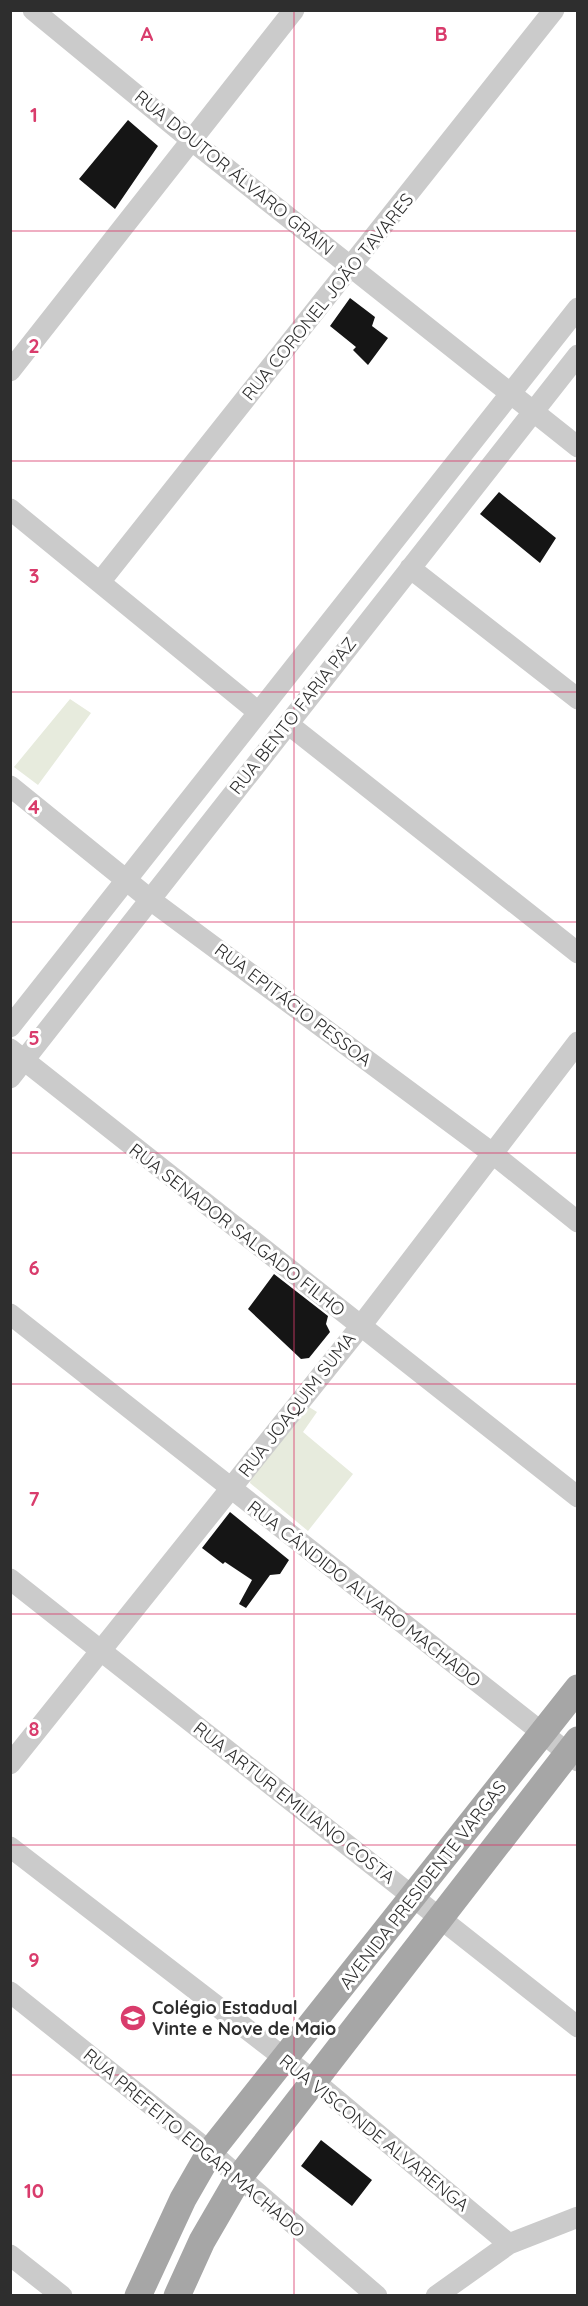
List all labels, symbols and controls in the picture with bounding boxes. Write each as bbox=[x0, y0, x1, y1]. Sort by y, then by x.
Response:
text: A bbox=[141, 21, 154, 46]
text: B bbox=[434, 21, 448, 46]
street label: RUA DOUTOR ÁLVARO GRAIN bbox=[130, 85, 339, 260]
text: 1 bbox=[30, 102, 38, 127]
street label: RUA CORONEL JOÃO TAVARES bbox=[237, 188, 418, 405]
text: 2 bbox=[28, 333, 40, 358]
text: 3 bbox=[29, 563, 39, 588]
street label: RUA BENTO FARIA PAZ bbox=[224, 633, 361, 799]
text: 4 bbox=[28, 794, 40, 819]
street label: RUA EPITÁCIO PESSOA bbox=[210, 938, 377, 1071]
text: 5 bbox=[28, 1025, 40, 1050]
street label: RUA SENADOR SALGADO FILHO bbox=[125, 1138, 350, 1321]
text: 6 bbox=[28, 1255, 40, 1280]
street label: RUA JOAQUIM SUMA bbox=[233, 1327, 360, 1482]
text: 7 bbox=[29, 1486, 40, 1511]
street label: RUA CÂNDIDO ALVARO MACHADO bbox=[243, 1495, 486, 1692]
text: 8 bbox=[29, 1716, 40, 1741]
street label: RUA ARTUR EMILIANO COSTA bbox=[189, 1717, 400, 1889]
street label: AVENIDA PRESIDENTE VARGAS bbox=[334, 1776, 511, 1994]
text: 9 bbox=[28, 1947, 40, 1972]
place label: Colégio Estadual Vinte e Nove de Maio bbox=[152, 1996, 336, 2040]
school or university icon: Colégio Estadual Vinte e Nove de Maio bbox=[118, 2003, 148, 2033]
street label: RUA PREFEITO EDGAR MACHADO bbox=[79, 2043, 310, 2242]
street label: RUA VISCONDE ALVARENGA bbox=[275, 2049, 474, 2216]
text: 10 bbox=[24, 2178, 44, 2203]

